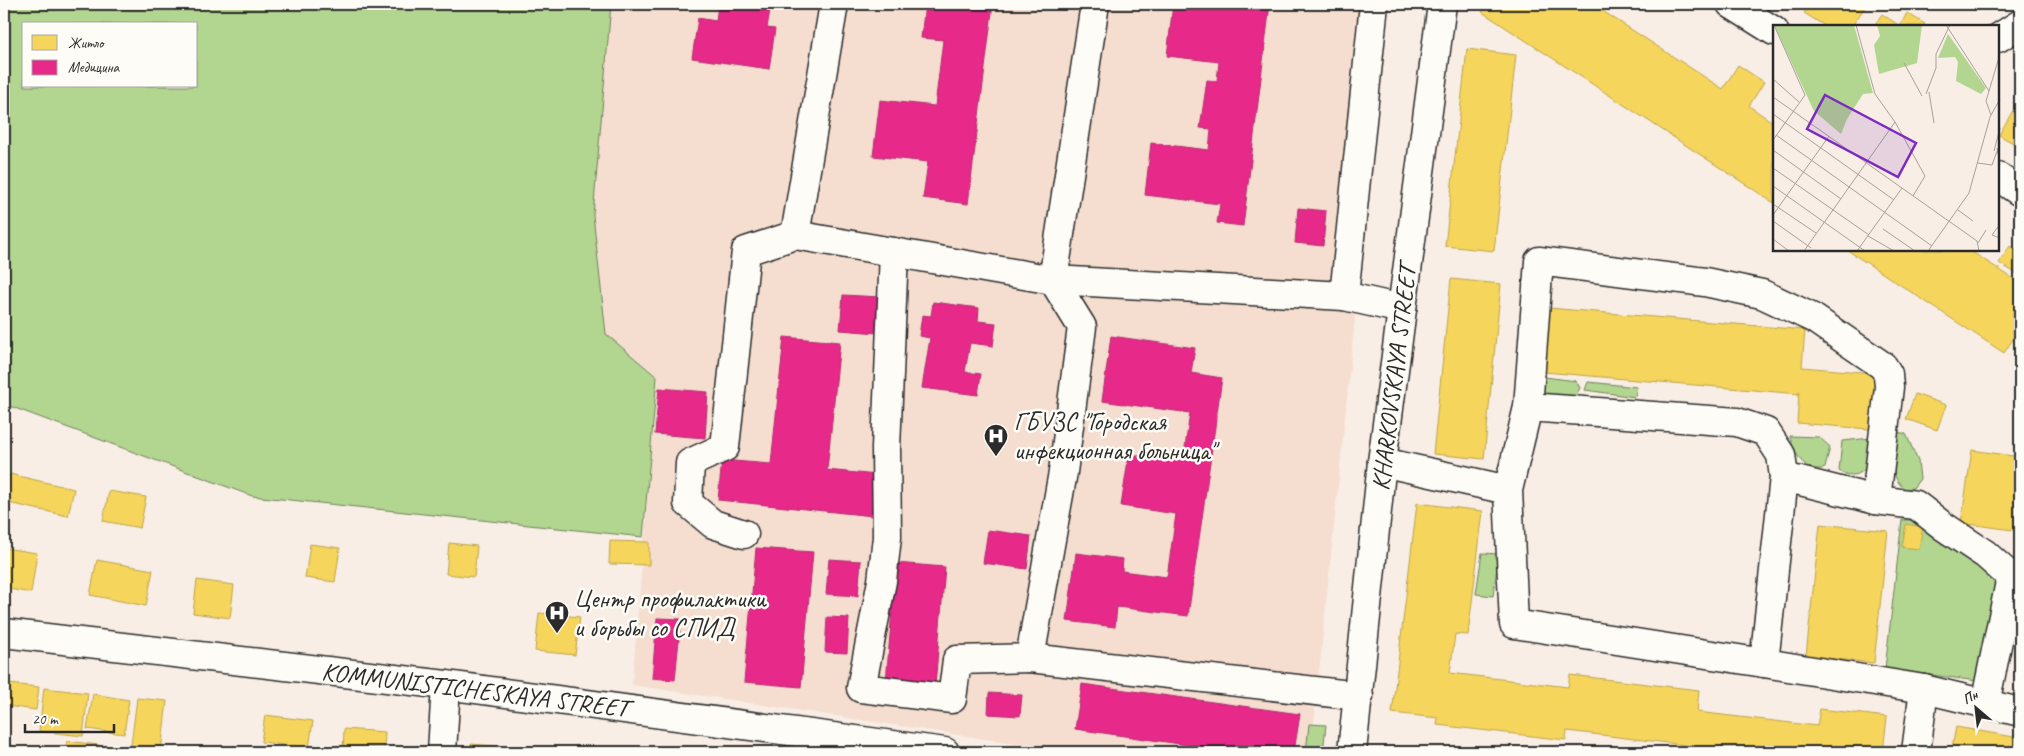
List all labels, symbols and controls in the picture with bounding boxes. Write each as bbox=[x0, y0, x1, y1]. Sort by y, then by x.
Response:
legend bbox=[22, 22, 198, 88]
inset map bbox=[1773, 25, 1999, 251]
text: Житло bbox=[68, 34, 105, 53]
text: Медицина bbox=[68, 58, 121, 77]
street label: KHARKOVSKAYA STREET bbox=[1364, 257, 1424, 492]
place label: ГБУЗС "Городская инфекционная больница" bbox=[1014, 406, 1220, 467]
hospital icon: ГБУЗС "Городская инфекционная больница" bbox=[983, 423, 1009, 457]
place label: Центр профилактики и борьбы со СПИД bbox=[574, 583, 768, 644]
hospital icon: Центр профилактики и борьбы со СПИД bbox=[544, 600, 570, 634]
street label: KOMMUNISTICHESKAYA STREET bbox=[320, 655, 636, 725]
north arrow bbox=[1952, 684, 2002, 734]
text: Пн bbox=[1960, 686, 1981, 708]
scale bar bbox=[25, 701, 114, 733]
text: 20 m bbox=[32, 710, 59, 729]

